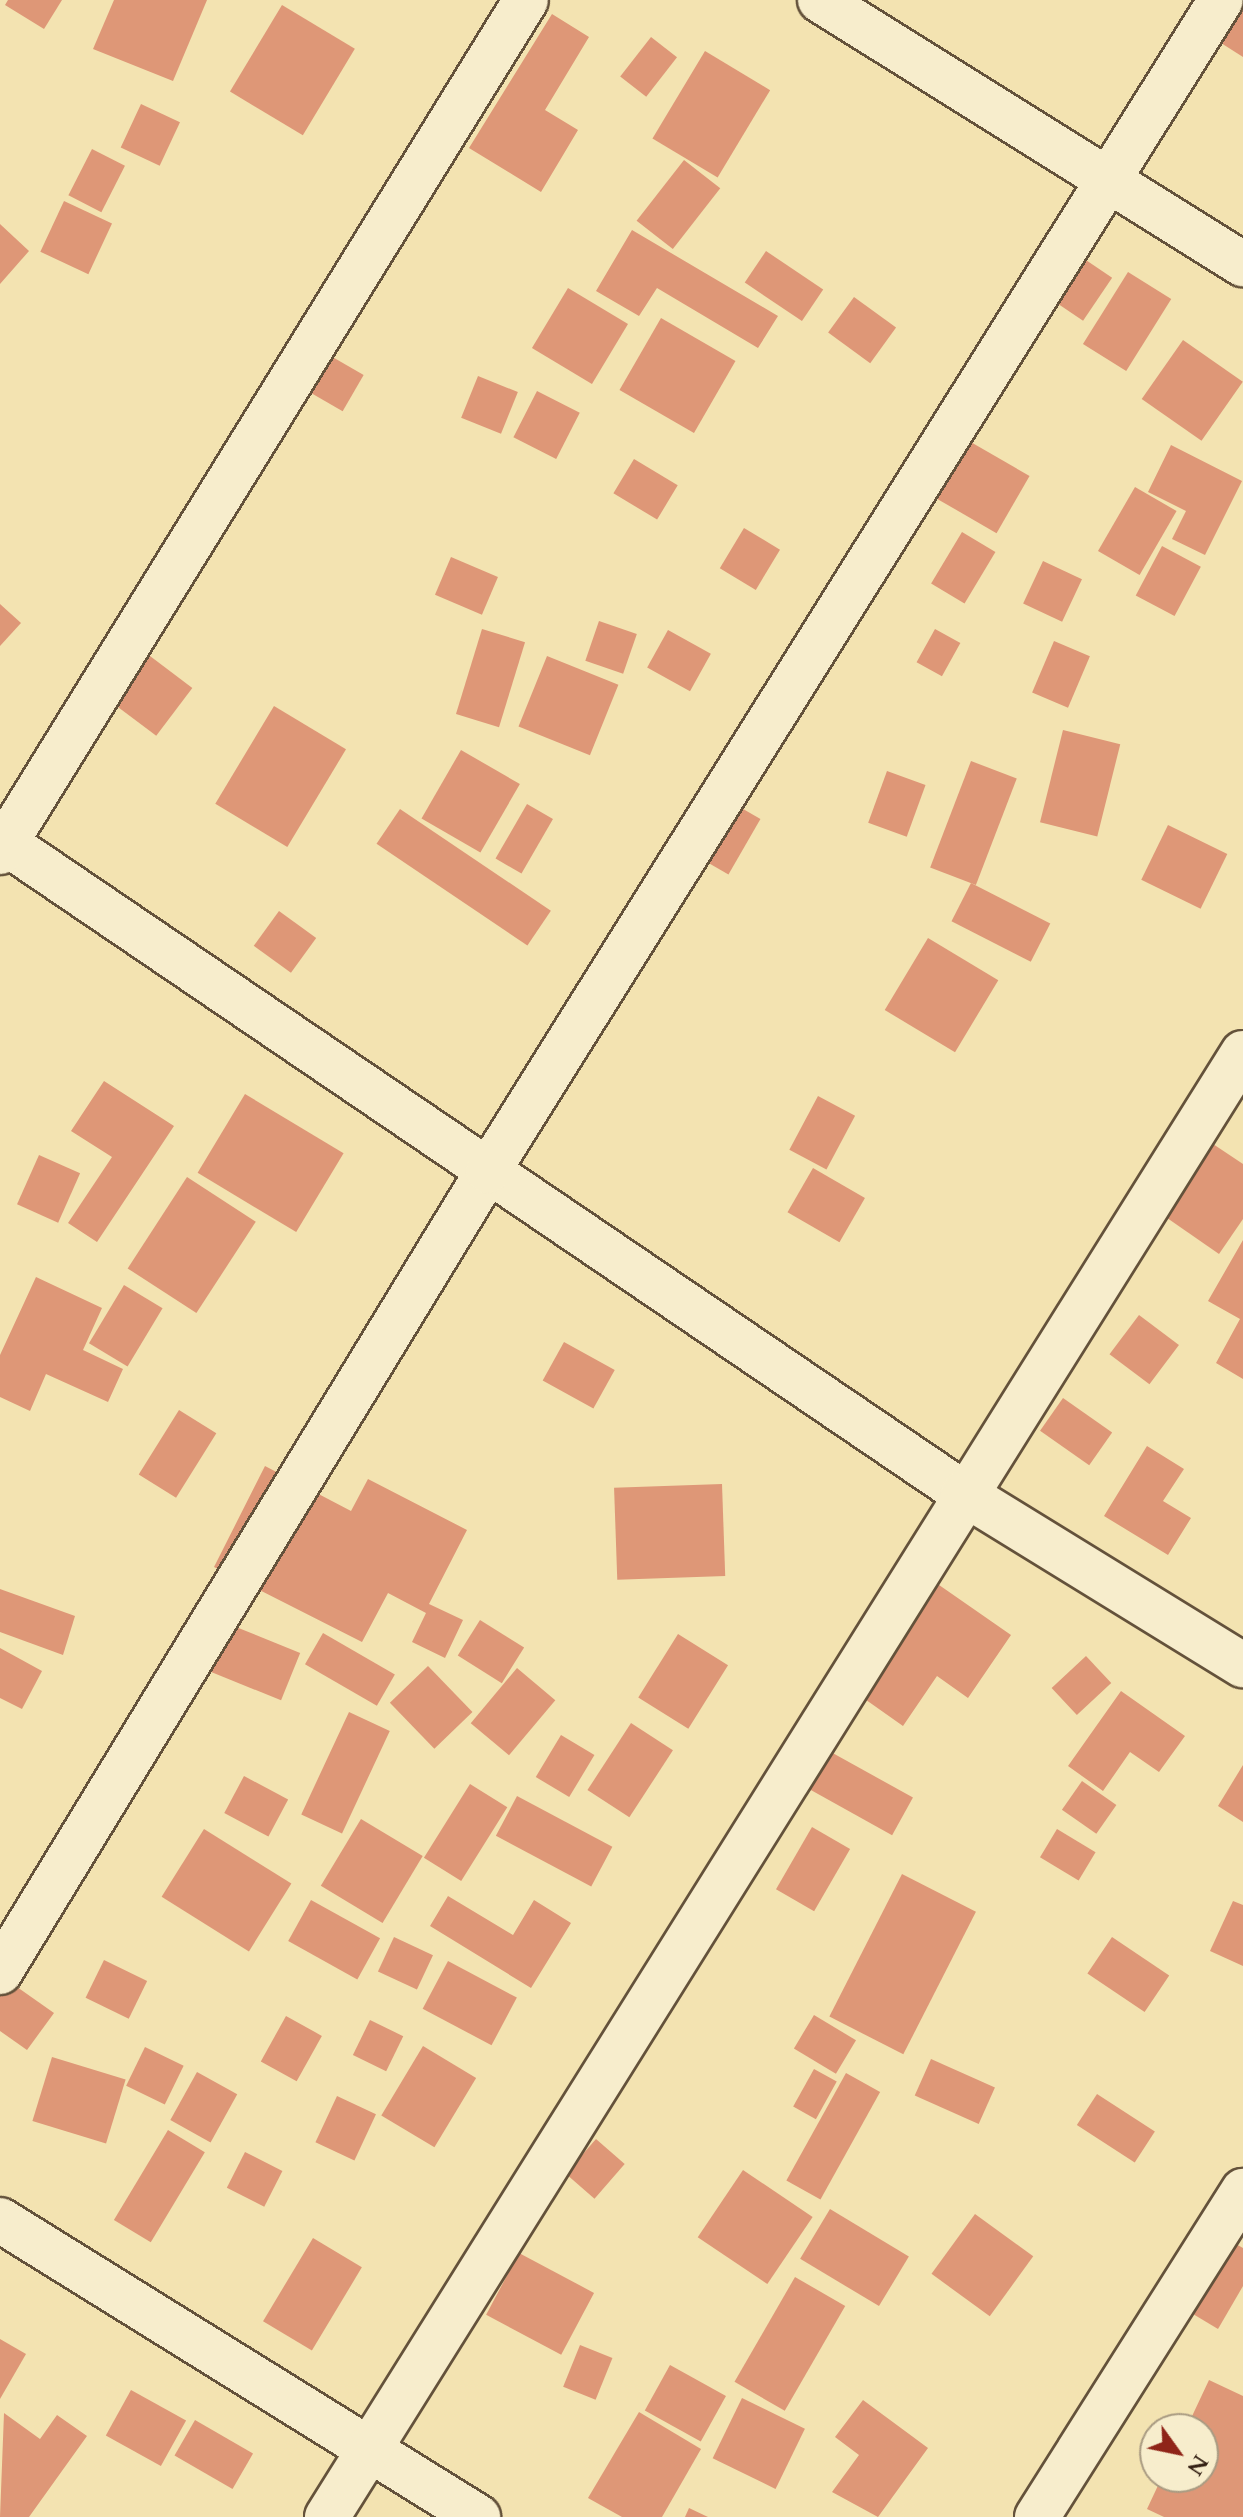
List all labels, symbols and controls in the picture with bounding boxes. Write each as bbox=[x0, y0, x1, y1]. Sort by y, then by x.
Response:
north arrow bbox=[1139, 2413, 1219, 2493]
text: N bbox=[1180, 2449, 1215, 2481]

